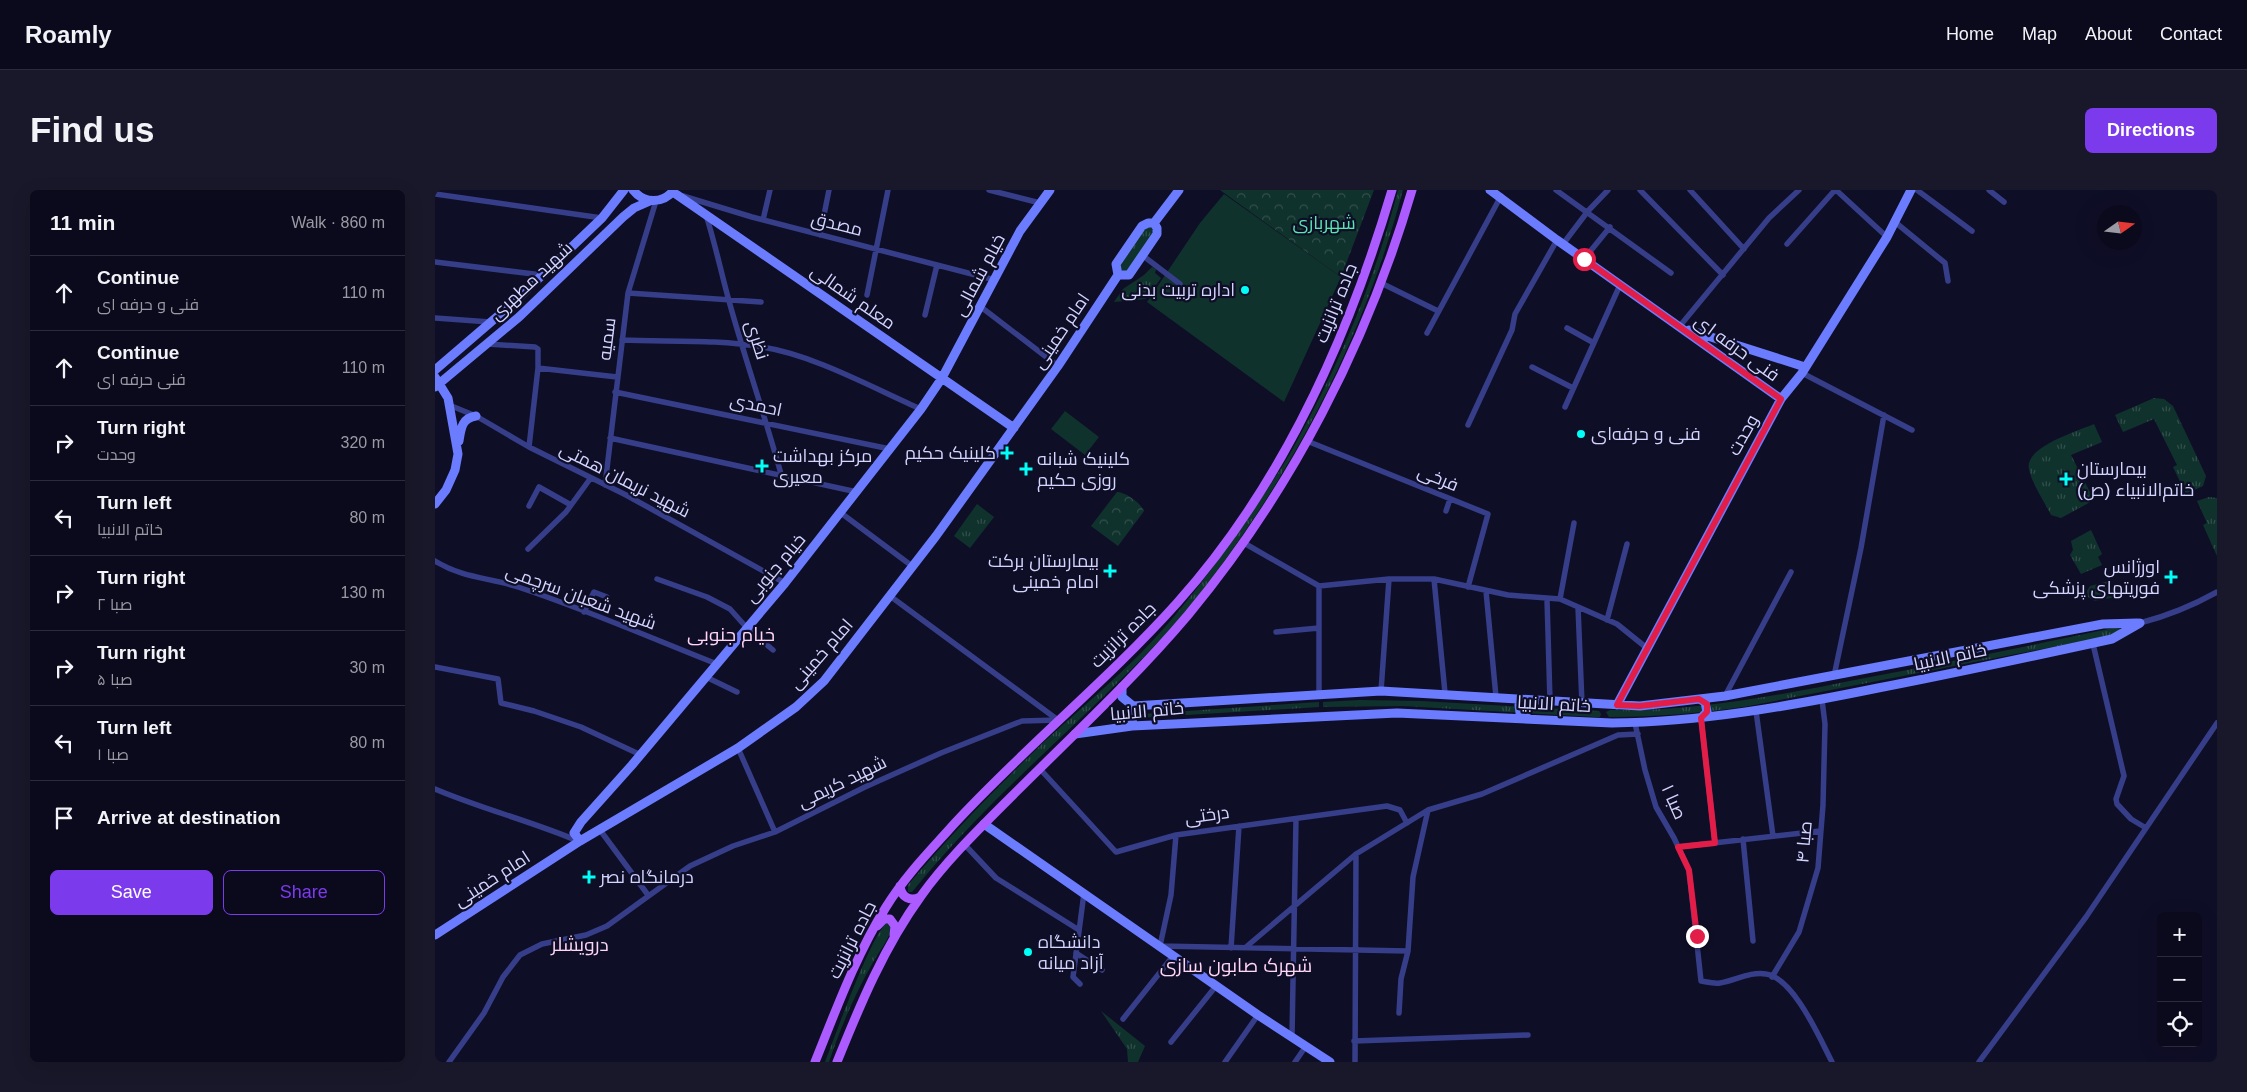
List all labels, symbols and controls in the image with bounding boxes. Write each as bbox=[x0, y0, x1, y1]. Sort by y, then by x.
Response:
text: Roamly bbox=[25, 21, 112, 48]
text: Home bbox=[1946, 24, 1994, 44]
text: Map bbox=[2022, 24, 2057, 44]
text: About bbox=[2085, 24, 2132, 44]
text: Contact bbox=[2160, 24, 2222, 44]
button: Directions bbox=[2085, 108, 2217, 153]
text: Find us bbox=[30, 110, 154, 149]
north arrow bbox=[2097, 205, 2142, 250]
street label: مصدق bbox=[809, 208, 865, 242]
text: 11 min bbox=[50, 211, 115, 234]
park label: شهربازی bbox=[1292, 213, 1356, 234]
text: Walk · 860 m bbox=[291, 214, 385, 231]
street label: خیام شمالی bbox=[949, 231, 1011, 320]
street label: شهید مطهری bbox=[486, 238, 577, 325]
route start bbox=[1573, 248, 1596, 271]
street label: جاده ترانزیت bbox=[1311, 260, 1362, 346]
street label: معلم شمالی bbox=[806, 261, 899, 335]
text: Continue bbox=[97, 267, 179, 288]
icon: ahead bbox=[50, 279, 78, 307]
place label: اداره تربیت بدنی bbox=[1121, 280, 1235, 301]
text: 110 m bbox=[342, 284, 385, 301]
marker: اداره تربیت بدنی bbox=[1239, 284, 1251, 296]
street label: امام خمینی bbox=[1028, 290, 1095, 374]
text: فنی و حرفه ای bbox=[97, 296, 199, 313]
street label: فنی حرفه ای bbox=[1690, 311, 1783, 386]
street label: سمیه bbox=[594, 317, 620, 361]
street label: نظری bbox=[740, 318, 773, 362]
text: Continue bbox=[97, 342, 179, 363]
icon: ahead bbox=[50, 354, 78, 382]
text: 110 m bbox=[342, 359, 385, 376]
text: فنی حرفه ای bbox=[97, 371, 186, 388]
street label: احمدی bbox=[728, 390, 784, 421]
street label: وحدت bbox=[1724, 411, 1763, 459]
text: Turn right bbox=[97, 417, 185, 438]
place label: فنی و حرفه‌ای bbox=[1591, 424, 1701, 445]
marker: فنی و حرفه‌ای bbox=[1575, 428, 1587, 440]
icon: right bbox=[50, 429, 78, 457]
text: 320 m bbox=[341, 434, 385, 451]
street label: شهید نریمان همتی bbox=[556, 438, 694, 522]
place label: کلینیک حکیم bbox=[905, 443, 996, 465]
text: وحدت bbox=[97, 446, 136, 463]
place label: مرکز بهداشت معیری bbox=[773, 446, 872, 488]
marker: کلینیک حکیم bbox=[1000, 446, 1014, 460]
place label: کلینیک شبانه روزی حکیم bbox=[1037, 449, 1130, 492]
marker: مرکز بهداشت معیری bbox=[755, 459, 769, 473]
place label: بیمارستان خاتم‌الانبیاء (ص) bbox=[2077, 459, 2194, 502]
street label: فرخی bbox=[1414, 461, 1461, 496]
marker: کلینیک شبانه روزی حکیم bbox=[1019, 462, 1033, 476]
marker: بیمارستان خاتم‌الانبیاء (ص) bbox=[2059, 472, 2073, 486]
text: Turn left bbox=[97, 492, 172, 513]
icon: left bbox=[50, 504, 78, 532]
text: 80 m bbox=[349, 509, 385, 526]
text: خاتم الانبیا bbox=[97, 521, 163, 538]
street label: خیام جنوبی bbox=[741, 530, 811, 608]
place label: بیمارستان برکت امام خمینی bbox=[988, 551, 1099, 594]
place label: اورژانس فوریتهای پزشکی bbox=[2033, 557, 2160, 600]
street label: شهید شعبان سرچمی bbox=[502, 560, 659, 635]
marker: بیمارستان برکت امام خمینی bbox=[1103, 564, 1117, 578]
text: Turn right bbox=[97, 567, 185, 588]
marker: اورژانس فوریتهای پزشکی bbox=[2164, 570, 2178, 584]
icon: right bbox=[50, 579, 78, 607]
text: 130 m bbox=[341, 584, 385, 601]
text: صبا ۲ bbox=[97, 596, 132, 613]
street label: جاده ترانزیت bbox=[1086, 598, 1161, 673]
street label: امام خمینی bbox=[785, 615, 858, 695]
district label: خیام جنوبی bbox=[687, 624, 775, 648]
street label: خاتم الانبیا bbox=[1912, 640, 1989, 676]
text: Turn right bbox=[97, 642, 185, 663]
icon: right bbox=[50, 654, 78, 682]
text: 30 m bbox=[349, 659, 385, 676]
text: صبا ۵ bbox=[97, 671, 133, 688]
street label: خاتم الانبیا bbox=[1516, 692, 1592, 718]
street label: خاتم الانبیا bbox=[1109, 698, 1185, 726]
text: Turn left bbox=[97, 717, 172, 738]
icon: left bbox=[50, 729, 78, 757]
text: 80 m bbox=[349, 734, 385, 751]
text: صبا ۱ bbox=[97, 746, 129, 763]
street label: شهید کریمی bbox=[794, 752, 890, 813]
street label: صبا ۱ bbox=[1658, 782, 1690, 822]
street label: درختی bbox=[1184, 802, 1231, 829]
icon: arrive bbox=[50, 804, 78, 832]
text: Arrive at destination bbox=[97, 807, 281, 828]
street label: صبا ۴ bbox=[1792, 820, 1816, 864]
street label: امام خمینی bbox=[450, 847, 535, 913]
place label: درمانگاه نصر bbox=[599, 867, 694, 888]
button: Save bbox=[50, 870, 213, 915]
button: Share bbox=[223, 870, 385, 915]
marker: درمانگاه نصر bbox=[582, 870, 596, 884]
street label: جاده ترانزیت bbox=[824, 898, 881, 983]
map controls bbox=[2157, 912, 2202, 1047]
button: + bbox=[2157, 912, 2202, 957]
route end bbox=[1686, 925, 1709, 948]
place label: دانشگاه آزاد میانه bbox=[1038, 932, 1104, 974]
district label: درویشلر bbox=[550, 934, 609, 956]
marker: دانشگاه آزاد میانه bbox=[1022, 946, 1034, 958]
district label: شهرک صابون سازی bbox=[1160, 955, 1312, 977]
button: − bbox=[2157, 957, 2202, 1002]
button: locate bbox=[2157, 1002, 2202, 1047]

